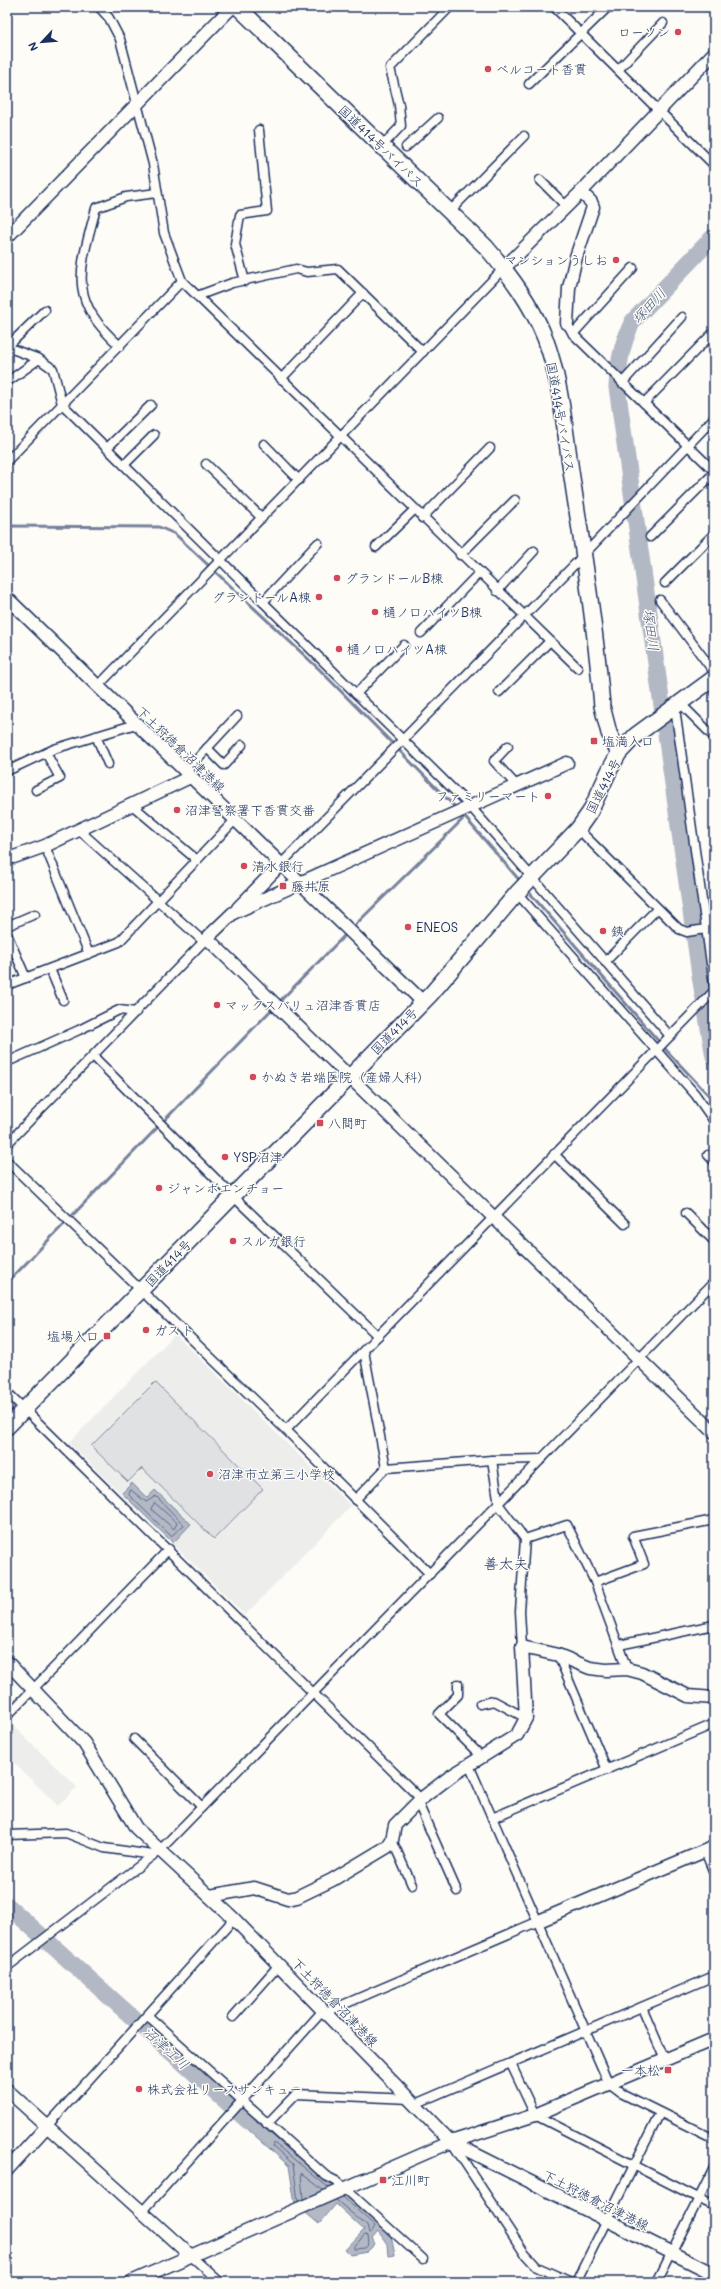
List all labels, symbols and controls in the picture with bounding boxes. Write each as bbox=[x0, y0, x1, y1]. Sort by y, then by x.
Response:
north arrow bbox=[22, 22, 62, 62]
place label: ローソン bbox=[618, 23, 670, 40]
marker: ローソン bbox=[673, 27, 683, 37]
text: N bbox=[24, 40, 41, 54]
place label: ベルコート香貫 bbox=[496, 60, 587, 77]
marker: ベルコート香貫 bbox=[483, 64, 493, 74]
street label: 国道414号バイパス bbox=[335, 101, 427, 191]
place label: マンションうしお bbox=[505, 251, 608, 268]
marker: マンションうしお bbox=[611, 255, 621, 265]
water label: 塚田川 bbox=[628, 284, 670, 328]
street label: 国道414号バイパス bbox=[543, 360, 580, 473]
place label: グランドールB棟 bbox=[345, 569, 443, 586]
marker: グランドールB棟 bbox=[332, 573, 342, 583]
place label: グランドールA棟 bbox=[212, 588, 311, 605]
marker: グランドールA棟 bbox=[314, 592, 324, 602]
place label: 樋ノ口ハイツB棟 bbox=[383, 603, 482, 620]
marker: 樋ノ口ハイツB棟 bbox=[370, 607, 380, 617]
water label: 塚田川 bbox=[639, 608, 664, 652]
place label: 樋ノ口ハイツA棟 bbox=[347, 640, 447, 657]
marker: 樋ノ口ハイツA棟 bbox=[334, 644, 344, 654]
street label: 下土狩徳倉沼津港線 bbox=[133, 702, 230, 796]
place label: 塩満入口 bbox=[602, 732, 654, 749]
marker: 塩満入口 bbox=[589, 736, 599, 746]
street label: 国道414号 bbox=[581, 755, 624, 816]
place label: ファミリーマート bbox=[436, 787, 540, 804]
marker: ファミリーマート bbox=[543, 791, 553, 801]
place label: 沼津警察署下香貫交番 bbox=[185, 801, 315, 818]
marker: 沼津警察署下香貫交番 bbox=[172, 805, 182, 815]
place label: 清水銀行 bbox=[252, 857, 304, 874]
marker: 清水銀行 bbox=[239, 861, 249, 871]
place label: 藤井原 bbox=[291, 877, 330, 894]
marker: 藤井原 bbox=[278, 881, 288, 891]
place label: ENEOS bbox=[416, 918, 458, 935]
marker: ENEOS bbox=[403, 922, 413, 932]
place label: 銕 bbox=[611, 922, 624, 939]
marker: 銕 bbox=[598, 926, 608, 936]
place label: マックスバリュ沼津香貫店 bbox=[225, 996, 381, 1013]
marker: マックスバリュ沼津香貫店 bbox=[212, 1000, 222, 1010]
street label: 国道414号 bbox=[366, 1003, 421, 1058]
place label: かぬき岩端医院（産婦人科） bbox=[261, 1068, 430, 1085]
marker: かぬき岩端医院（産婦人科） bbox=[248, 1072, 258, 1082]
place label: 八間町 bbox=[328, 1114, 367, 1131]
marker: 八間町 bbox=[315, 1118, 325, 1128]
place label: YSP沼津 bbox=[233, 1148, 283, 1165]
marker: YSP沼津 bbox=[220, 1152, 230, 1162]
place label: ジャンボエンチョー bbox=[167, 1179, 284, 1196]
marker: ジャンボエンチョー bbox=[154, 1183, 164, 1193]
place label: スルガ銀行 bbox=[241, 1232, 306, 1249]
street label: 国道414号 bbox=[141, 1235, 195, 1290]
marker: スルガ銀行 bbox=[228, 1236, 238, 1246]
place label: ガスト bbox=[154, 1321, 194, 1338]
marker: ガスト bbox=[141, 1325, 151, 1335]
place label: 塩場入口 bbox=[47, 1327, 99, 1344]
marker: 塩場入口 bbox=[102, 1331, 112, 1341]
place label: 沼津市立第三小学校 bbox=[218, 1465, 335, 1482]
marker: 沼津市立第三小学校 bbox=[205, 1469, 215, 1479]
district label: 善太夫 bbox=[483, 1553, 529, 1573]
street label: 下土狩徳倉沼津港線 bbox=[289, 1954, 383, 2050]
water label: 沼津江川 bbox=[139, 2022, 193, 2073]
place label: 一本松 bbox=[621, 2061, 660, 2078]
marker: 一本松 bbox=[663, 2065, 673, 2075]
place label: 株式会社リースサンキュー bbox=[147, 2080, 302, 2097]
marker: 株式会社リースサンキュー bbox=[134, 2084, 144, 2094]
street label: 下土狩徳倉沼津港線 bbox=[540, 2165, 653, 2234]
place label: 江川町 bbox=[391, 2171, 430, 2188]
marker: 江川町 bbox=[378, 2175, 388, 2185]

